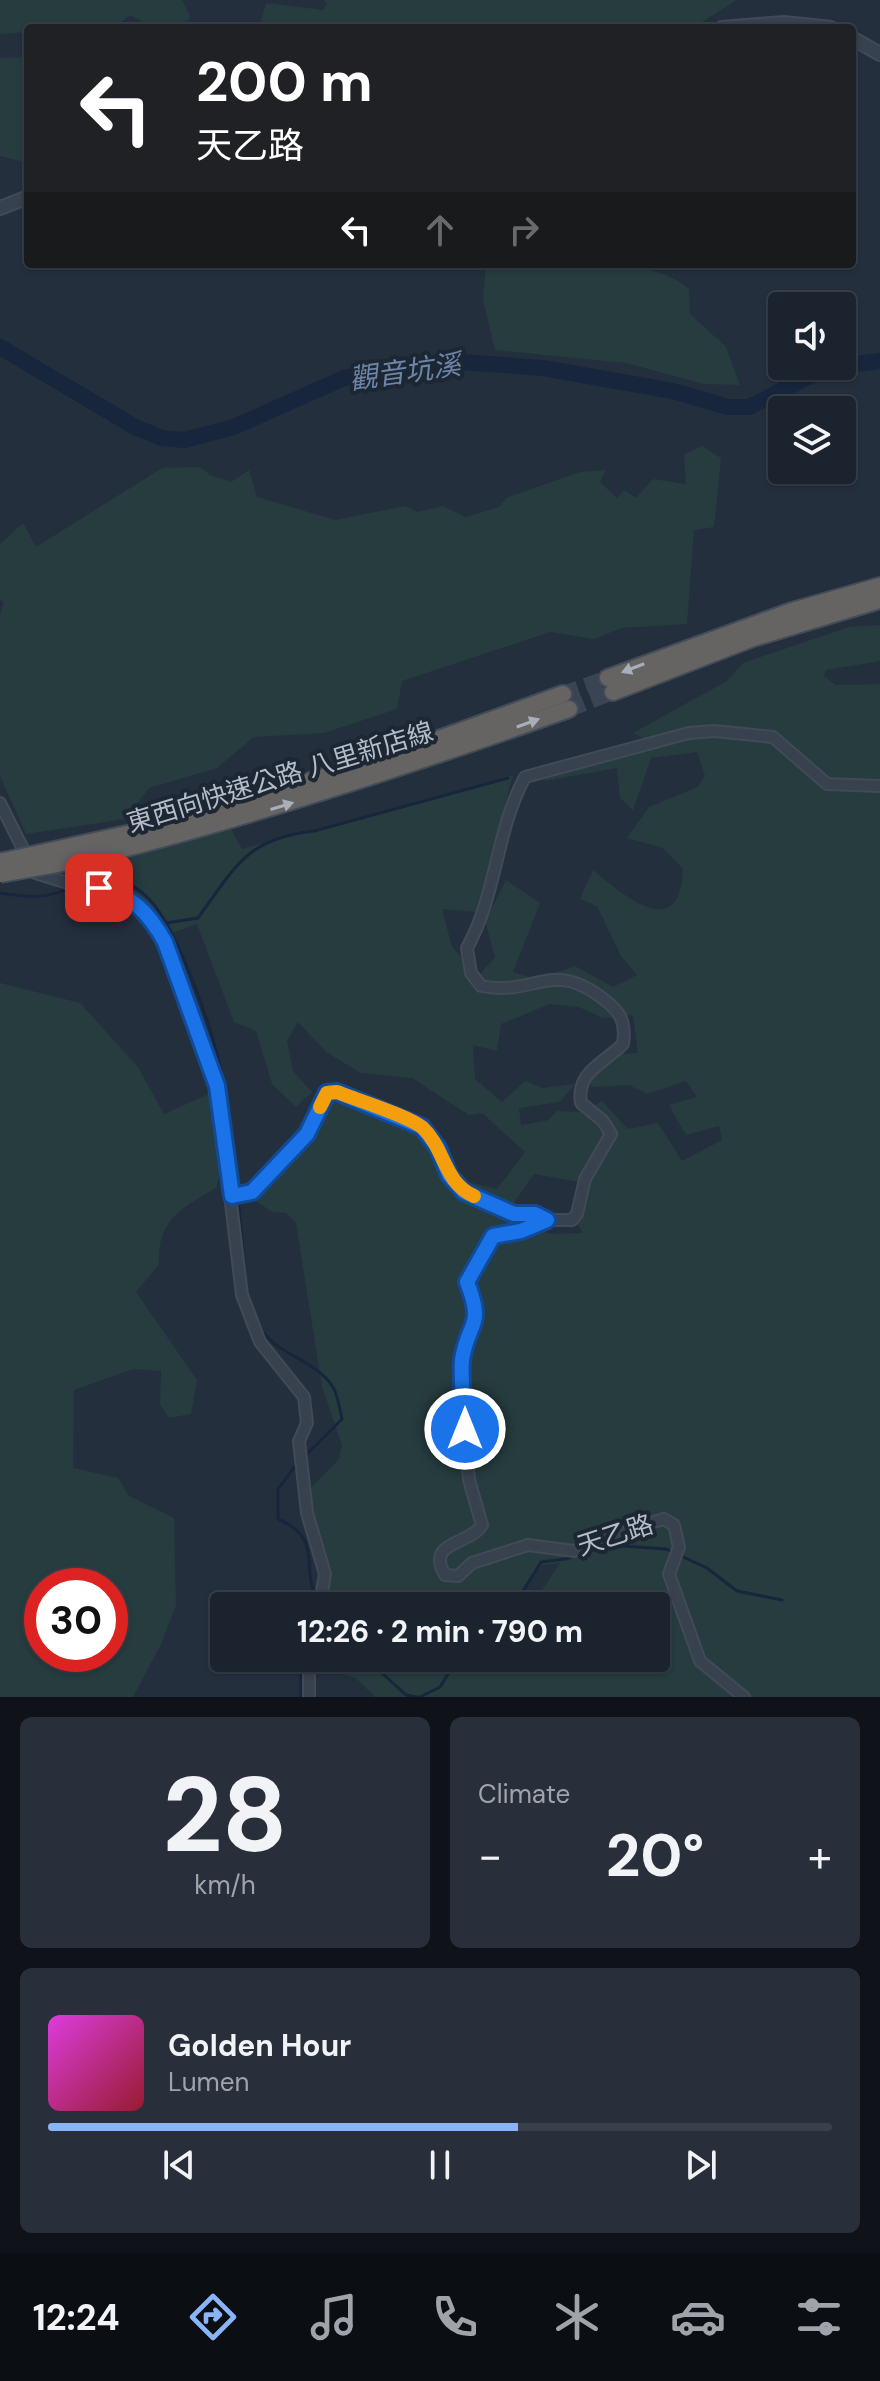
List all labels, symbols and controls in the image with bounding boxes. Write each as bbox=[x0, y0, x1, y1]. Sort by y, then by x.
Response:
text: 200 m bbox=[196, 45, 373, 118]
icon: left bbox=[64, 56, 168, 160]
text: 天乙路 bbox=[196, 122, 304, 169]
icon: left bbox=[334, 208, 378, 252]
icon: ahead bbox=[418, 208, 462, 252]
icon: right bbox=[502, 208, 546, 252]
map controls bbox=[768, 292, 856, 484]
button: sound bbox=[768, 292, 856, 380]
water label: 觀音坑溪 bbox=[347, 345, 467, 398]
button: layers bbox=[768, 396, 856, 484]
one-way arrow bbox=[621, 662, 645, 675]
street label: 東西向快速公路 八里新店線 bbox=[123, 714, 437, 840]
one-way arrow bbox=[517, 717, 541, 729]
one-way arrow bbox=[270, 799, 294, 811]
pin bbox=[65, 854, 133, 922]
icon: arrive bbox=[77, 866, 121, 910]
position arrow bbox=[423, 1387, 507, 1471]
street label: 天乙路 bbox=[573, 1507, 657, 1563]
speed limit sign: 30 bbox=[24, 1568, 128, 1672]
text: 12:26 · 2 min · 790 m bbox=[297, 1612, 583, 1651]
text: 28 bbox=[162, 1748, 288, 1883]
text: Climate bbox=[478, 1777, 570, 1811]
text: 20° bbox=[606, 1816, 704, 1895]
text: − bbox=[478, 1827, 502, 1885]
text: + bbox=[808, 1827, 832, 1885]
text: km/h bbox=[194, 1868, 256, 1902]
text: Golden Hour bbox=[168, 2026, 351, 2065]
text: Lumen bbox=[168, 2065, 249, 2099]
icon: previous bbox=[157, 2143, 201, 2187]
icon: pause bbox=[418, 2143, 462, 2187]
icon: next bbox=[679, 2143, 723, 2187]
icon: directions bbox=[185, 2289, 241, 2345]
icon: music bbox=[306, 2289, 362, 2345]
icon: phone bbox=[427, 2289, 483, 2345]
icon: climate bbox=[549, 2289, 605, 2345]
icon: car bbox=[670, 2289, 726, 2345]
icon: filters bbox=[791, 2289, 847, 2345]
text: 12:24 bbox=[33, 2294, 120, 2341]

